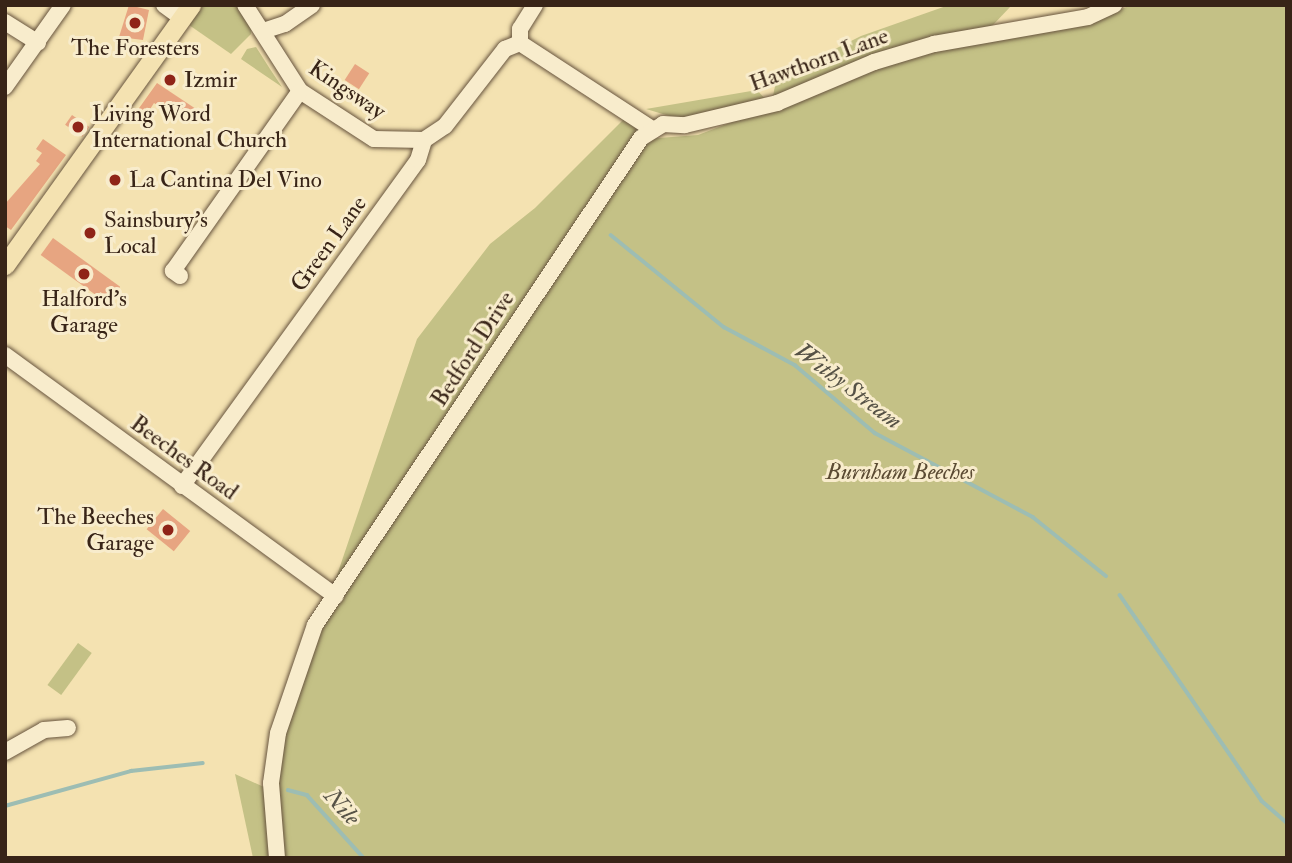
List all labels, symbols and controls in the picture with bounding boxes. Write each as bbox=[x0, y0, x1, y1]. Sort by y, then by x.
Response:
marker: The Foresters bbox=[127, 15, 143, 31]
street label: Hawthorn Lane bbox=[746, 22, 892, 98]
place label: The Foresters bbox=[71, 34, 199, 62]
street label: Kingsway bbox=[303, 54, 391, 126]
place label: Izmir bbox=[184, 66, 237, 94]
marker: Izmir bbox=[162, 72, 178, 88]
place label: Living Word International Church bbox=[92, 100, 287, 154]
marker: Living Word International Church bbox=[70, 119, 86, 135]
place label: La Cantina Del Vino bbox=[129, 166, 322, 194]
marker: La Cantina Del Vino bbox=[107, 172, 123, 188]
street label: Green Lane bbox=[285, 191, 373, 297]
place label: Sainsbury's Local bbox=[104, 206, 208, 260]
marker: Sainsbury's Local bbox=[82, 225, 98, 241]
marker: Halford's Garage bbox=[76, 266, 92, 282]
place label: Halford's Garage bbox=[41, 285, 127, 339]
street label: Bedford Drive bbox=[426, 286, 520, 412]
water label: Withy Stream bbox=[789, 336, 907, 436]
street label: Beeches Road bbox=[125, 410, 243, 506]
park label: Burnham Beeches bbox=[826, 458, 974, 486]
place label: The Beeches Garage bbox=[37, 503, 154, 557]
marker: The Beeches Garage bbox=[160, 522, 176, 538]
water label: Nile bbox=[318, 782, 366, 832]

